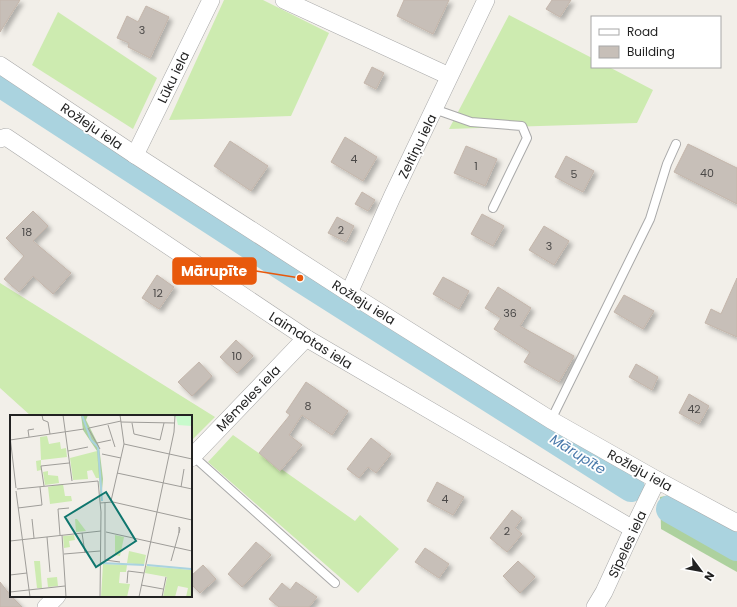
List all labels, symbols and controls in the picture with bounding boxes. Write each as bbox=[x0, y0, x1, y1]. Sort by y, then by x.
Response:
legend bbox=[591, 16, 721, 68]
house number: 3 bbox=[139, 22, 145, 38]
text: Road bbox=[627, 23, 658, 40]
text: Building bbox=[627, 43, 675, 60]
street label: Lūku iela bbox=[153, 48, 194, 106]
street label: Rožleju iela bbox=[57, 99, 127, 154]
street label: Zeltiņu iela bbox=[394, 111, 441, 182]
house number: 4 bbox=[351, 151, 358, 167]
house number: 1 bbox=[474, 158, 478, 174]
house number: 40 bbox=[700, 165, 714, 181]
house number: 5 bbox=[571, 166, 578, 182]
house number: 2 bbox=[338, 222, 344, 238]
house number: 18 bbox=[22, 224, 32, 240]
house number: 3 bbox=[546, 238, 552, 254]
callout: Mārupīte bbox=[173, 258, 256, 284]
text: Mārupīte bbox=[181, 261, 247, 281]
street label: Rožleju iela bbox=[328, 275, 399, 329]
house number: 12 bbox=[153, 285, 163, 301]
house number: 36 bbox=[503, 305, 517, 321]
street label: Laimdotas iela bbox=[265, 307, 356, 374]
house number: 10 bbox=[232, 348, 242, 364]
street label: Mēmeles iela bbox=[212, 361, 285, 436]
house number: 8 bbox=[305, 398, 312, 414]
house number: 42 bbox=[687, 401, 701, 417]
inset map bbox=[10, 415, 192, 597]
water label: Mārupīte bbox=[546, 429, 610, 479]
street label: Rožleju iela bbox=[604, 445, 676, 496]
house number: 4 bbox=[442, 491, 449, 507]
street label: Sīpeles iela bbox=[604, 507, 651, 581]
house number: 2 bbox=[504, 523, 510, 539]
north arrow bbox=[681, 551, 721, 591]
text: N bbox=[701, 569, 718, 584]

